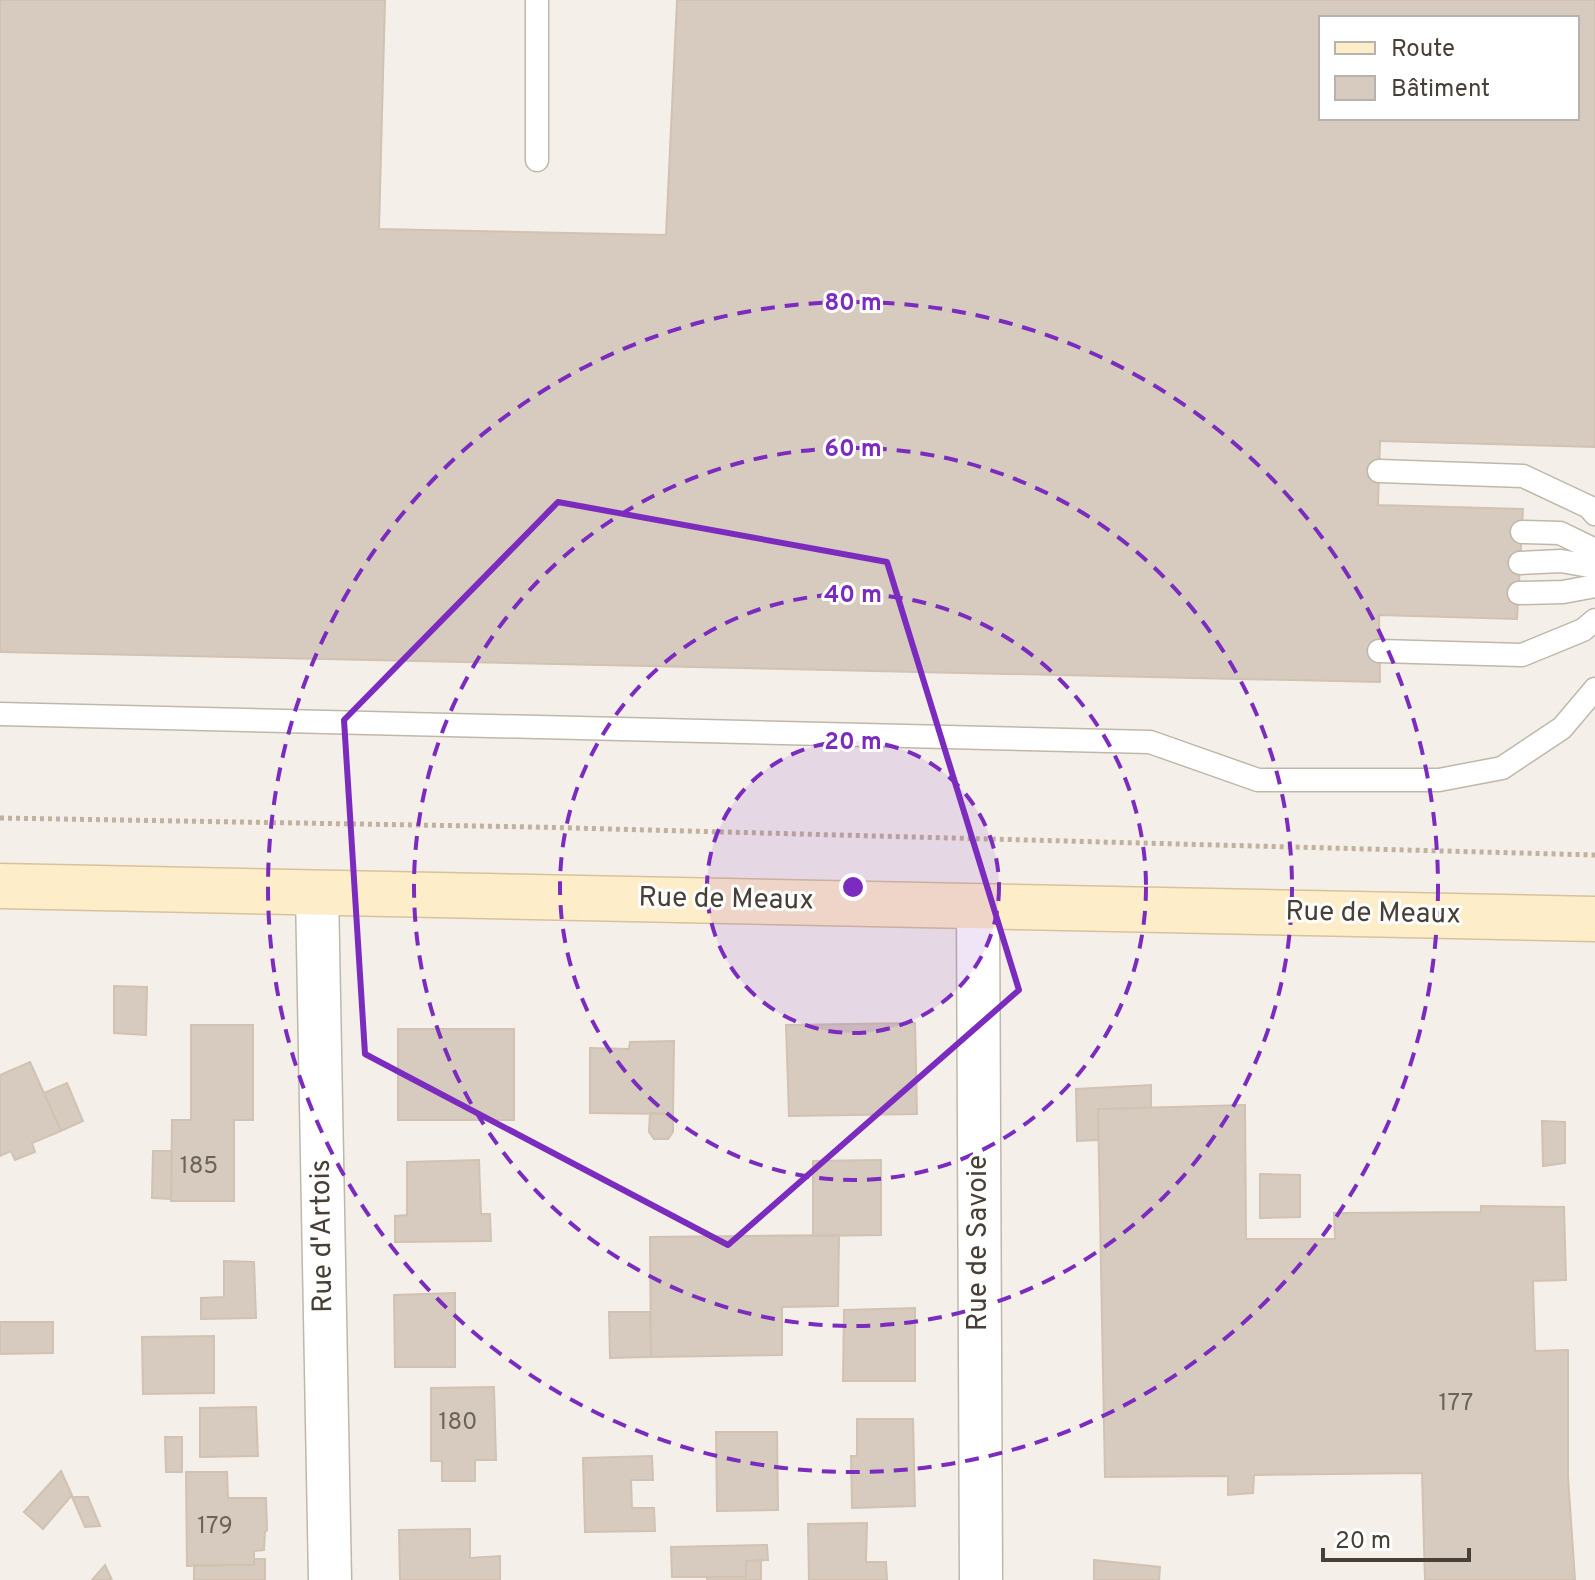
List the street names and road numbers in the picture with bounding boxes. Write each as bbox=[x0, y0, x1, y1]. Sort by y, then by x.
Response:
street label: Rue de Meaux bbox=[638, 880, 814, 920]
street label: Rue de Meaux bbox=[1285, 894, 1461, 934]
street label: Rue de Savoie bbox=[961, 1155, 997, 1331]
street label: Rue d'Artois bbox=[304, 1159, 342, 1313]

